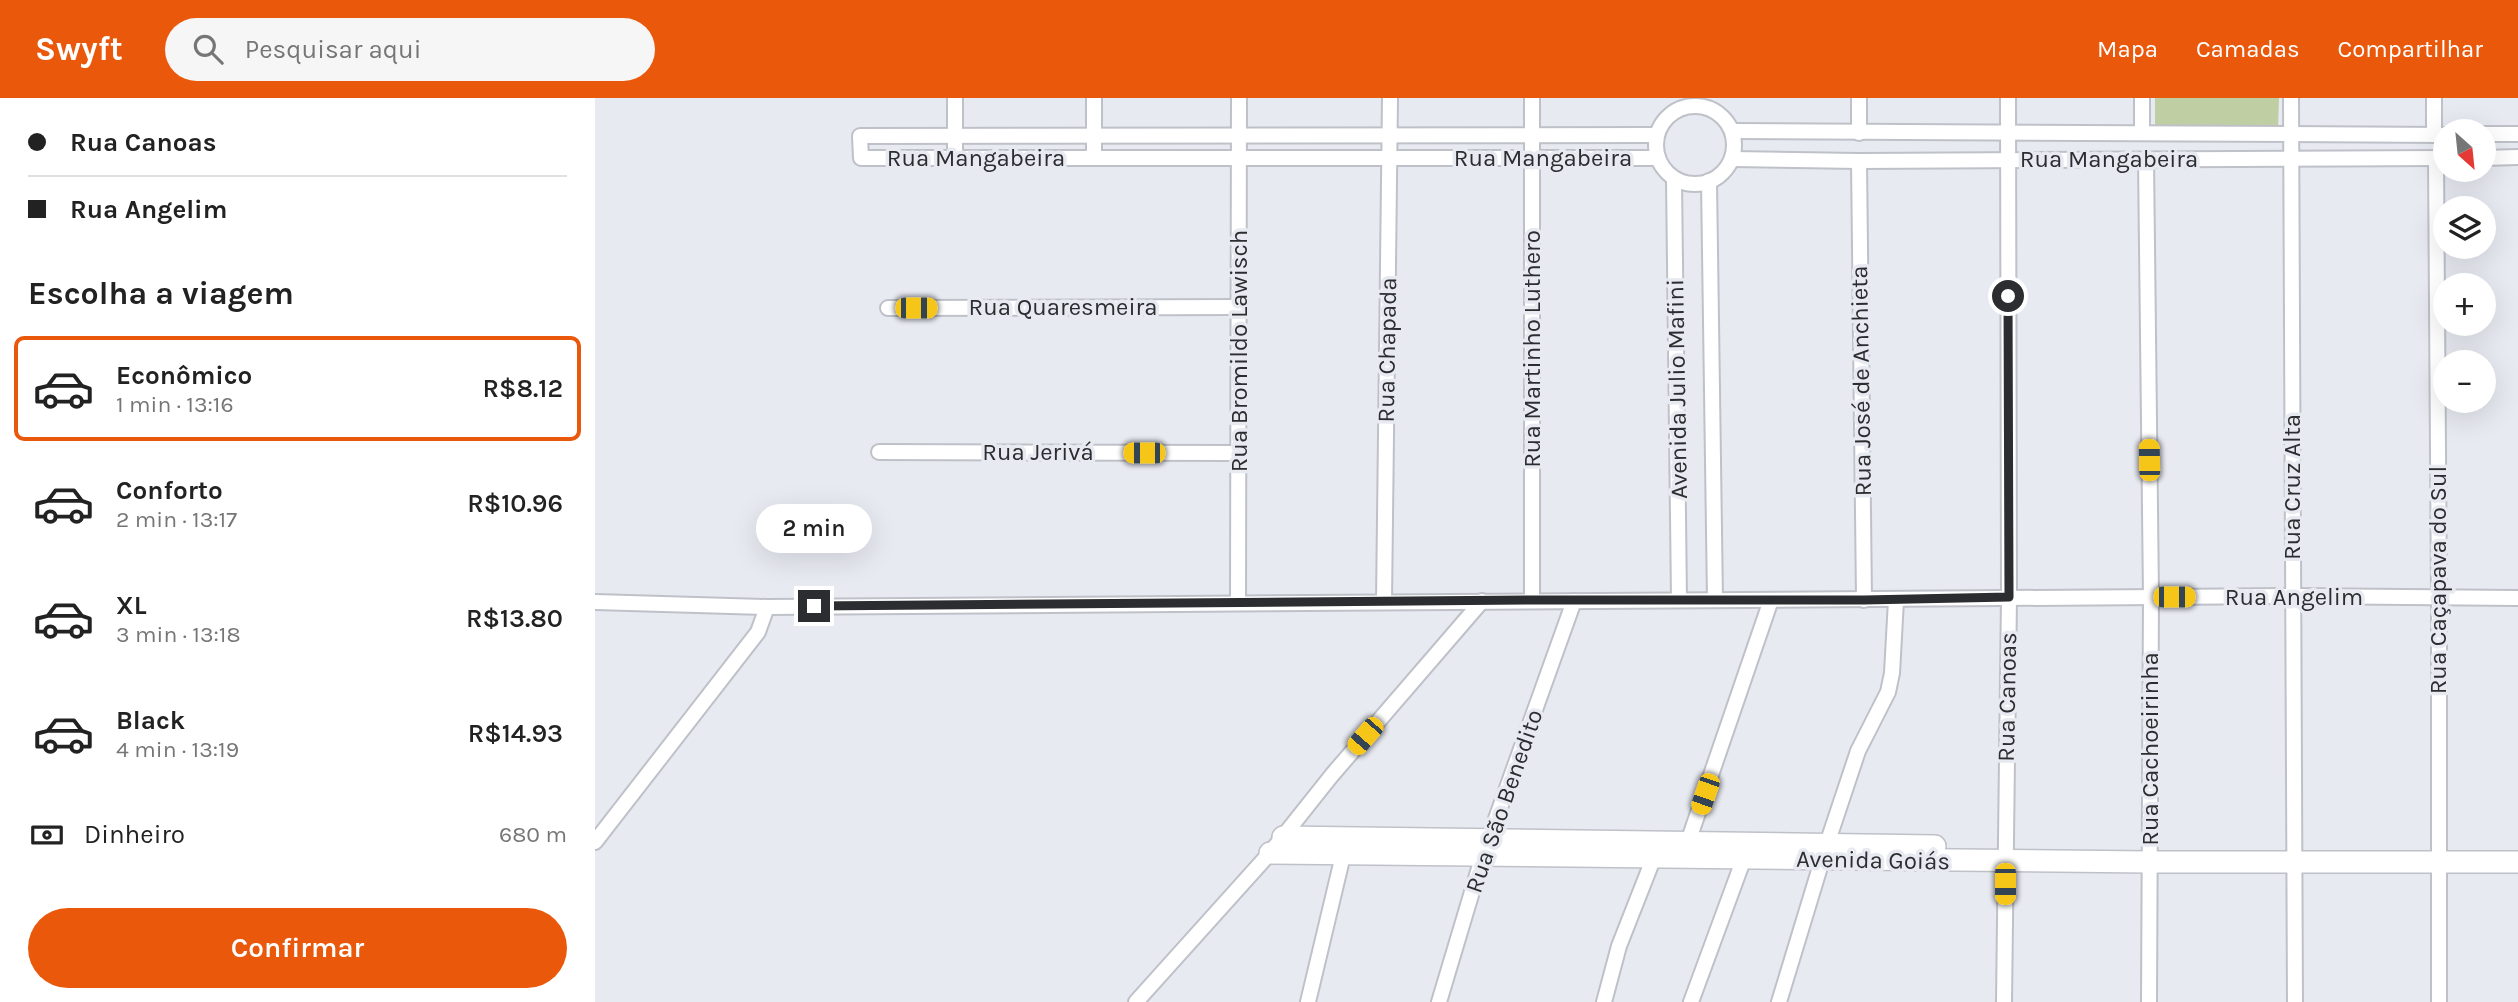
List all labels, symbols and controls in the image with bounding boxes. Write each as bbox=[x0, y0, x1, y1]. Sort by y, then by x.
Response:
search box bbox=[165, 18, 655, 81]
text: Swyft bbox=[35, 30, 123, 68]
icon: search bbox=[189, 30, 227, 68]
text: Pesquisar aqui bbox=[245, 34, 421, 65]
text: Mapa bbox=[2097, 35, 2158, 63]
text: Camadas bbox=[2196, 35, 2300, 63]
text: Compartilhar bbox=[2338, 35, 2483, 63]
north arrow bbox=[2433, 119, 2495, 182]
map controls bbox=[2433, 119, 2496, 413]
text: Rua Canoas bbox=[70, 127, 216, 158]
street label: Rua Mangabeira bbox=[887, 144, 1065, 172]
street label: Rua Mangabeira bbox=[1454, 144, 1632, 172]
street label: Rua Mangabeira bbox=[2020, 145, 2198, 173]
text: Rua Angelim bbox=[70, 194, 227, 225]
button: layers bbox=[2433, 196, 2496, 259]
street label: Rua Bromildo Lawisch bbox=[1225, 230, 1253, 472]
street label: Rua Martinho Luthero bbox=[1518, 230, 1546, 468]
street label: Rua José de Anchieta bbox=[1845, 265, 1877, 497]
button: + bbox=[2433, 273, 2496, 336]
text: Escolha a viagem bbox=[28, 275, 294, 312]
street label: Rua Chapada bbox=[1372, 277, 1402, 423]
street label: Avenida Julio Mafini bbox=[1661, 279, 1693, 499]
route start bbox=[1992, 280, 2024, 312]
street label: Rua Quaresmeira bbox=[969, 293, 1157, 321]
car bbox=[896, 298, 938, 319]
button: − bbox=[2433, 350, 2496, 413]
icon: car bbox=[32, 357, 95, 420]
text: Econômico bbox=[116, 360, 252, 391]
text: R$8.12 bbox=[482, 373, 563, 404]
text: 1 min · 13:16 bbox=[116, 391, 234, 418]
street label: Rua Cruz Alta bbox=[2278, 414, 2306, 560]
street label: Rua Jerivá bbox=[982, 438, 1094, 466]
car bbox=[2139, 439, 2160, 481]
car bbox=[1124, 443, 1166, 464]
street label: Rua Caçapava do Sul bbox=[2424, 466, 2452, 694]
icon: car bbox=[32, 472, 95, 535]
text: Conforto bbox=[116, 475, 223, 506]
text: R$10.96 bbox=[467, 488, 563, 519]
callout: 2 min bbox=[756, 504, 872, 554]
text: 2 min · 13:17 bbox=[116, 506, 237, 533]
text: 2 min bbox=[783, 515, 845, 542]
street label: Rua Angelim bbox=[2225, 583, 2363, 611]
icon: car bbox=[32, 587, 95, 650]
car bbox=[2154, 587, 2196, 608]
text: XL bbox=[116, 590, 147, 621]
route end bbox=[798, 590, 830, 622]
text: R$13.80 bbox=[466, 603, 563, 634]
text: 3 min · 13:18 bbox=[116, 621, 241, 648]
street label: Rua Canoas bbox=[1992, 632, 2022, 762]
street label: Rua Cachoeirinha bbox=[2136, 652, 2164, 846]
icon: car bbox=[32, 702, 95, 765]
text: Black bbox=[116, 705, 185, 736]
street label: Rua São Benedito bbox=[1459, 706, 1549, 896]
car bbox=[1344, 713, 1387, 759]
text: R$14.93 bbox=[468, 718, 563, 749]
text: 4 min · 13:19 bbox=[116, 736, 239, 763]
car bbox=[1689, 771, 1722, 817]
icon: cash bbox=[28, 816, 66, 854]
text: Dinheiro bbox=[84, 819, 185, 850]
text: 680 m bbox=[499, 821, 567, 848]
street label: Avenida Goiás bbox=[1796, 845, 1950, 875]
car bbox=[1995, 863, 2016, 905]
button: Confirmar bbox=[28, 908, 567, 988]

